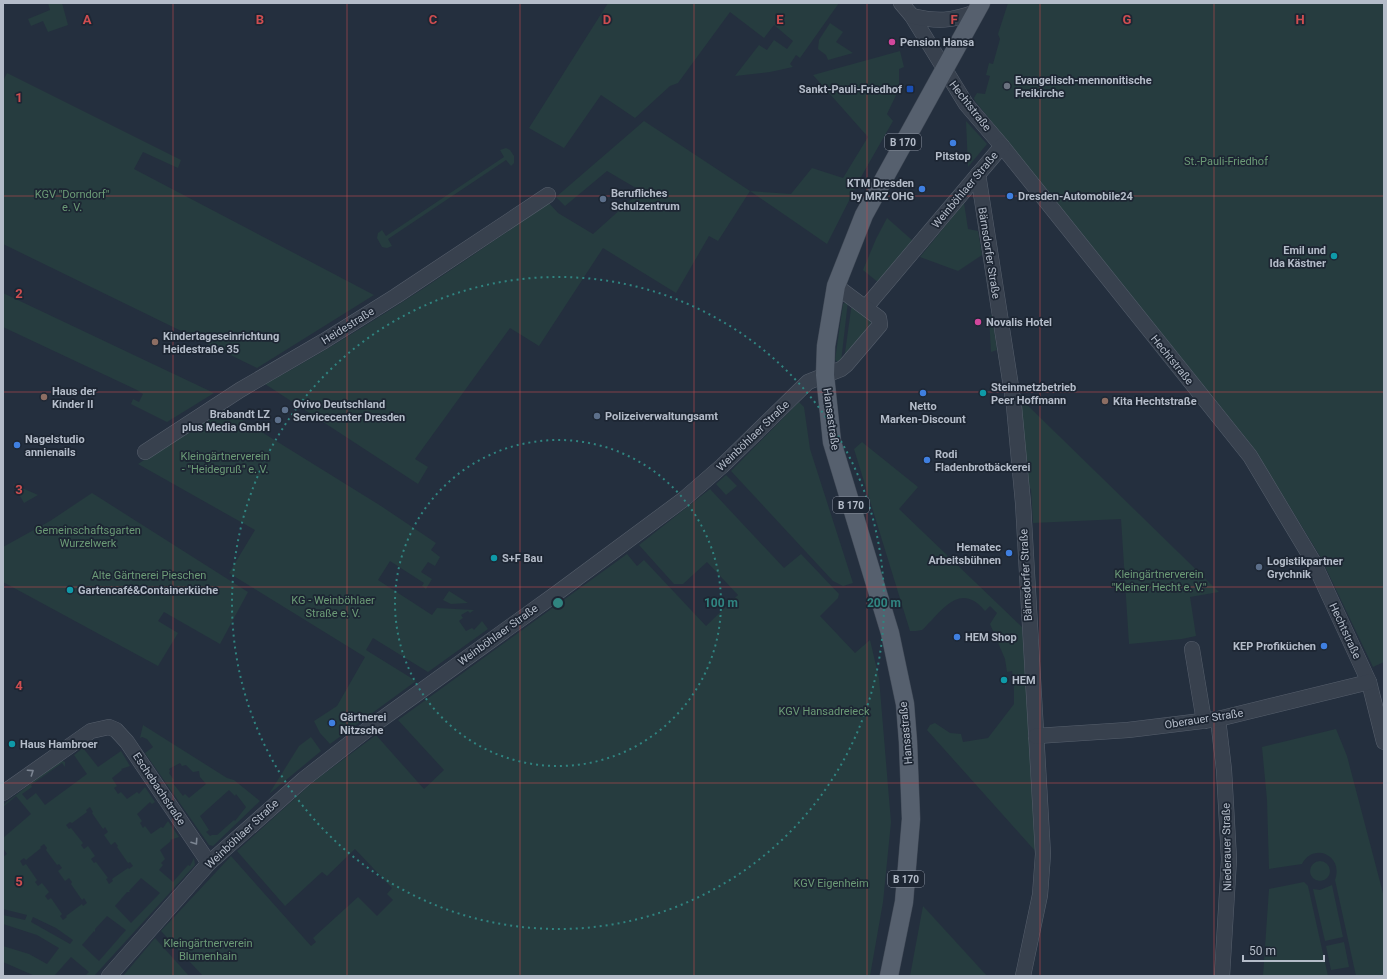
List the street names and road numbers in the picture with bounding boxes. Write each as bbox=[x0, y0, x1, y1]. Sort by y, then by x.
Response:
street label: Hechtstraße bbox=[946, 78, 994, 134]
road number: B 170 bbox=[885, 134, 921, 150]
street label: Weinböhlaer Straße bbox=[929, 149, 1001, 231]
street label: Bärnsdorfer Straße bbox=[975, 206, 1003, 300]
street label: Heidestraße bbox=[319, 305, 377, 347]
street label: Hechtstraße bbox=[1148, 332, 1196, 388]
street label: Hansastraße bbox=[820, 387, 842, 451]
street label: Weinböhlaer Straße bbox=[714, 398, 792, 474]
road number: B 170 bbox=[833, 497, 869, 513]
street label: Bärnsdorfer Straße bbox=[1017, 528, 1035, 622]
street label: Hechtstraße bbox=[1326, 601, 1364, 661]
street label: Weinböhlaer Straße bbox=[455, 602, 541, 668]
street label: Hansastraße bbox=[897, 701, 915, 765]
street label: Oberauer Straße bbox=[1164, 706, 1244, 732]
street label: Eschebachstraße bbox=[130, 750, 188, 828]
street label: Weinböhlaer Straße bbox=[203, 797, 282, 871]
street label: Niederauer Straße bbox=[1220, 803, 1234, 891]
road number: B 170 bbox=[888, 871, 924, 887]

